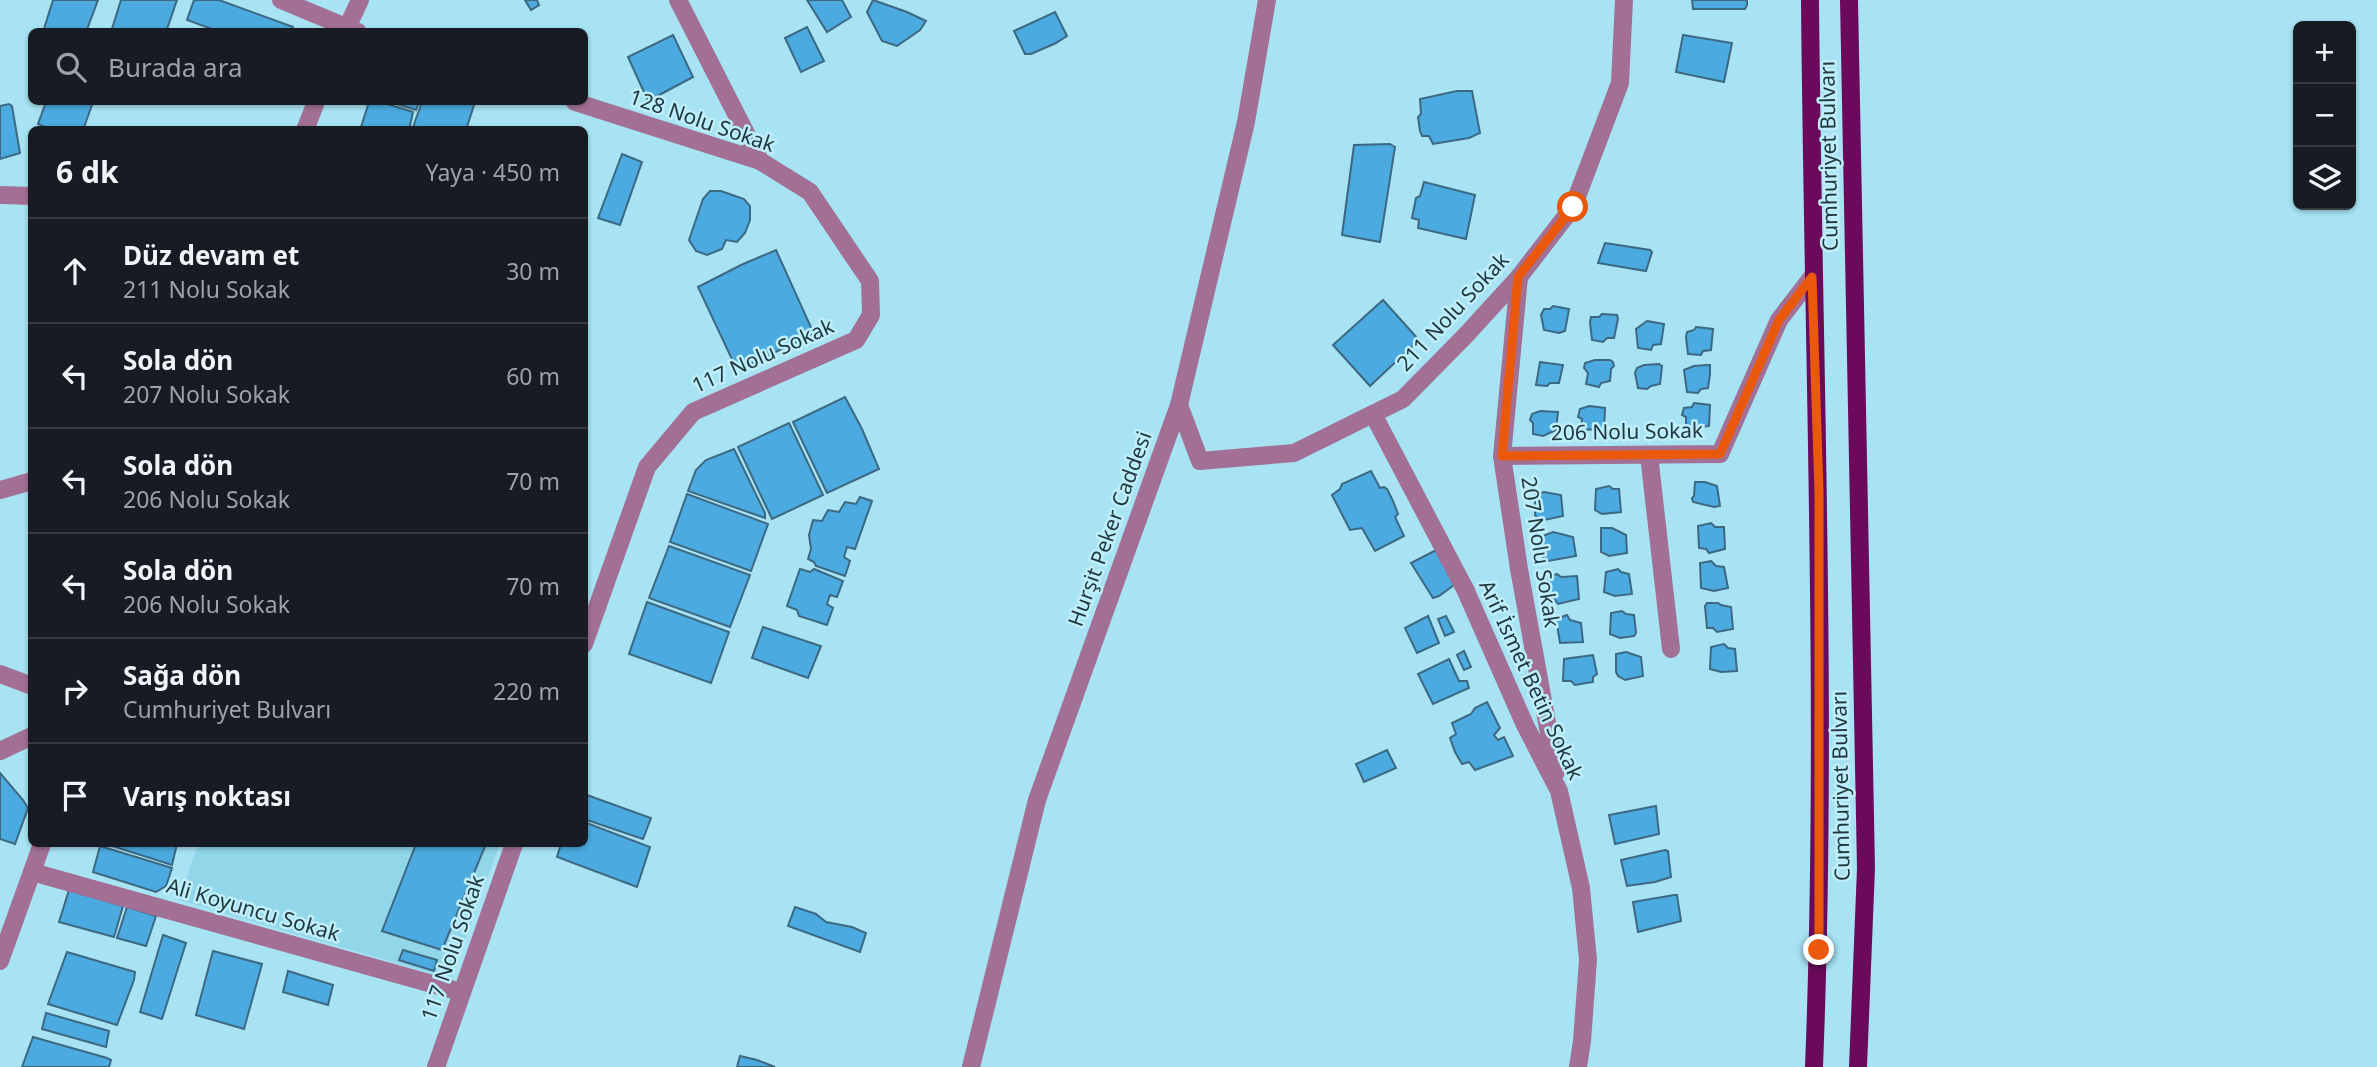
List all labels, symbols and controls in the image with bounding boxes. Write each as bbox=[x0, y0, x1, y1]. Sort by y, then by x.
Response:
map controls bbox=[2293, 21, 2356, 210]
button: + bbox=[2293, 21, 2356, 84]
search box bbox=[28, 28, 588, 105]
icon: search bbox=[52, 48, 90, 86]
text: Burada ara bbox=[108, 49, 243, 85]
street label: Cumhuriyet Bulvarı bbox=[1812, 61, 1844, 251]
street label: 128 Nolu Sokak bbox=[626, 82, 780, 158]
button: − bbox=[2293, 84, 2356, 147]
button: layers bbox=[2293, 147, 2356, 210]
text: 6 dk bbox=[56, 151, 119, 192]
text: Yaya · 450 m bbox=[426, 156, 560, 188]
route start bbox=[1557, 191, 1588, 222]
text: Düz devam et bbox=[123, 237, 299, 273]
street label: 211 Nolu Sokak bbox=[1390, 245, 1515, 377]
icon: ahead bbox=[56, 252, 94, 290]
text: 30 m bbox=[506, 255, 560, 287]
text: 211 Nolu Sokak bbox=[123, 273, 290, 305]
street label: 117 Nolu Sokak bbox=[687, 311, 839, 399]
text: Sola dön bbox=[123, 342, 233, 378]
icon: left bbox=[56, 357, 94, 395]
text: 60 m bbox=[506, 360, 560, 392]
text: 207 Nolu Sokak bbox=[123, 378, 290, 410]
street label: 206 Nolu Sokak bbox=[1551, 416, 1704, 446]
street label: Hurşit Peker Caddesi bbox=[1061, 427, 1157, 630]
text: Sola dön bbox=[123, 447, 233, 483]
icon: left bbox=[56, 462, 94, 500]
text: 70 m bbox=[506, 465, 560, 497]
street label: 207 Nolu Sokak bbox=[1515, 474, 1567, 630]
text: 206 Nolu Sokak bbox=[123, 483, 290, 515]
text: Sola dön bbox=[123, 552, 233, 588]
icon: left bbox=[56, 567, 94, 605]
text: 70 m bbox=[506, 570, 560, 602]
street label: Arif İsmet Betin Sokak bbox=[1473, 575, 1591, 785]
text: 206 Nolu Sokak bbox=[123, 588, 290, 620]
text: Sağa dön bbox=[123, 657, 241, 693]
icon: right bbox=[56, 672, 94, 710]
text: 220 m bbox=[493, 675, 560, 707]
street label: Cumhuriyet Bulvarı bbox=[1824, 691, 1856, 881]
text: Cumhuriyet Bulvarı bbox=[123, 693, 331, 725]
icon: arrive bbox=[56, 777, 94, 815]
text: Varış noktası bbox=[123, 778, 291, 814]
street label: 117 Nolu Sokak bbox=[414, 870, 490, 1024]
street label: Ali Koyuncu Sokak bbox=[164, 871, 344, 947]
route end bbox=[1803, 934, 1834, 965]

